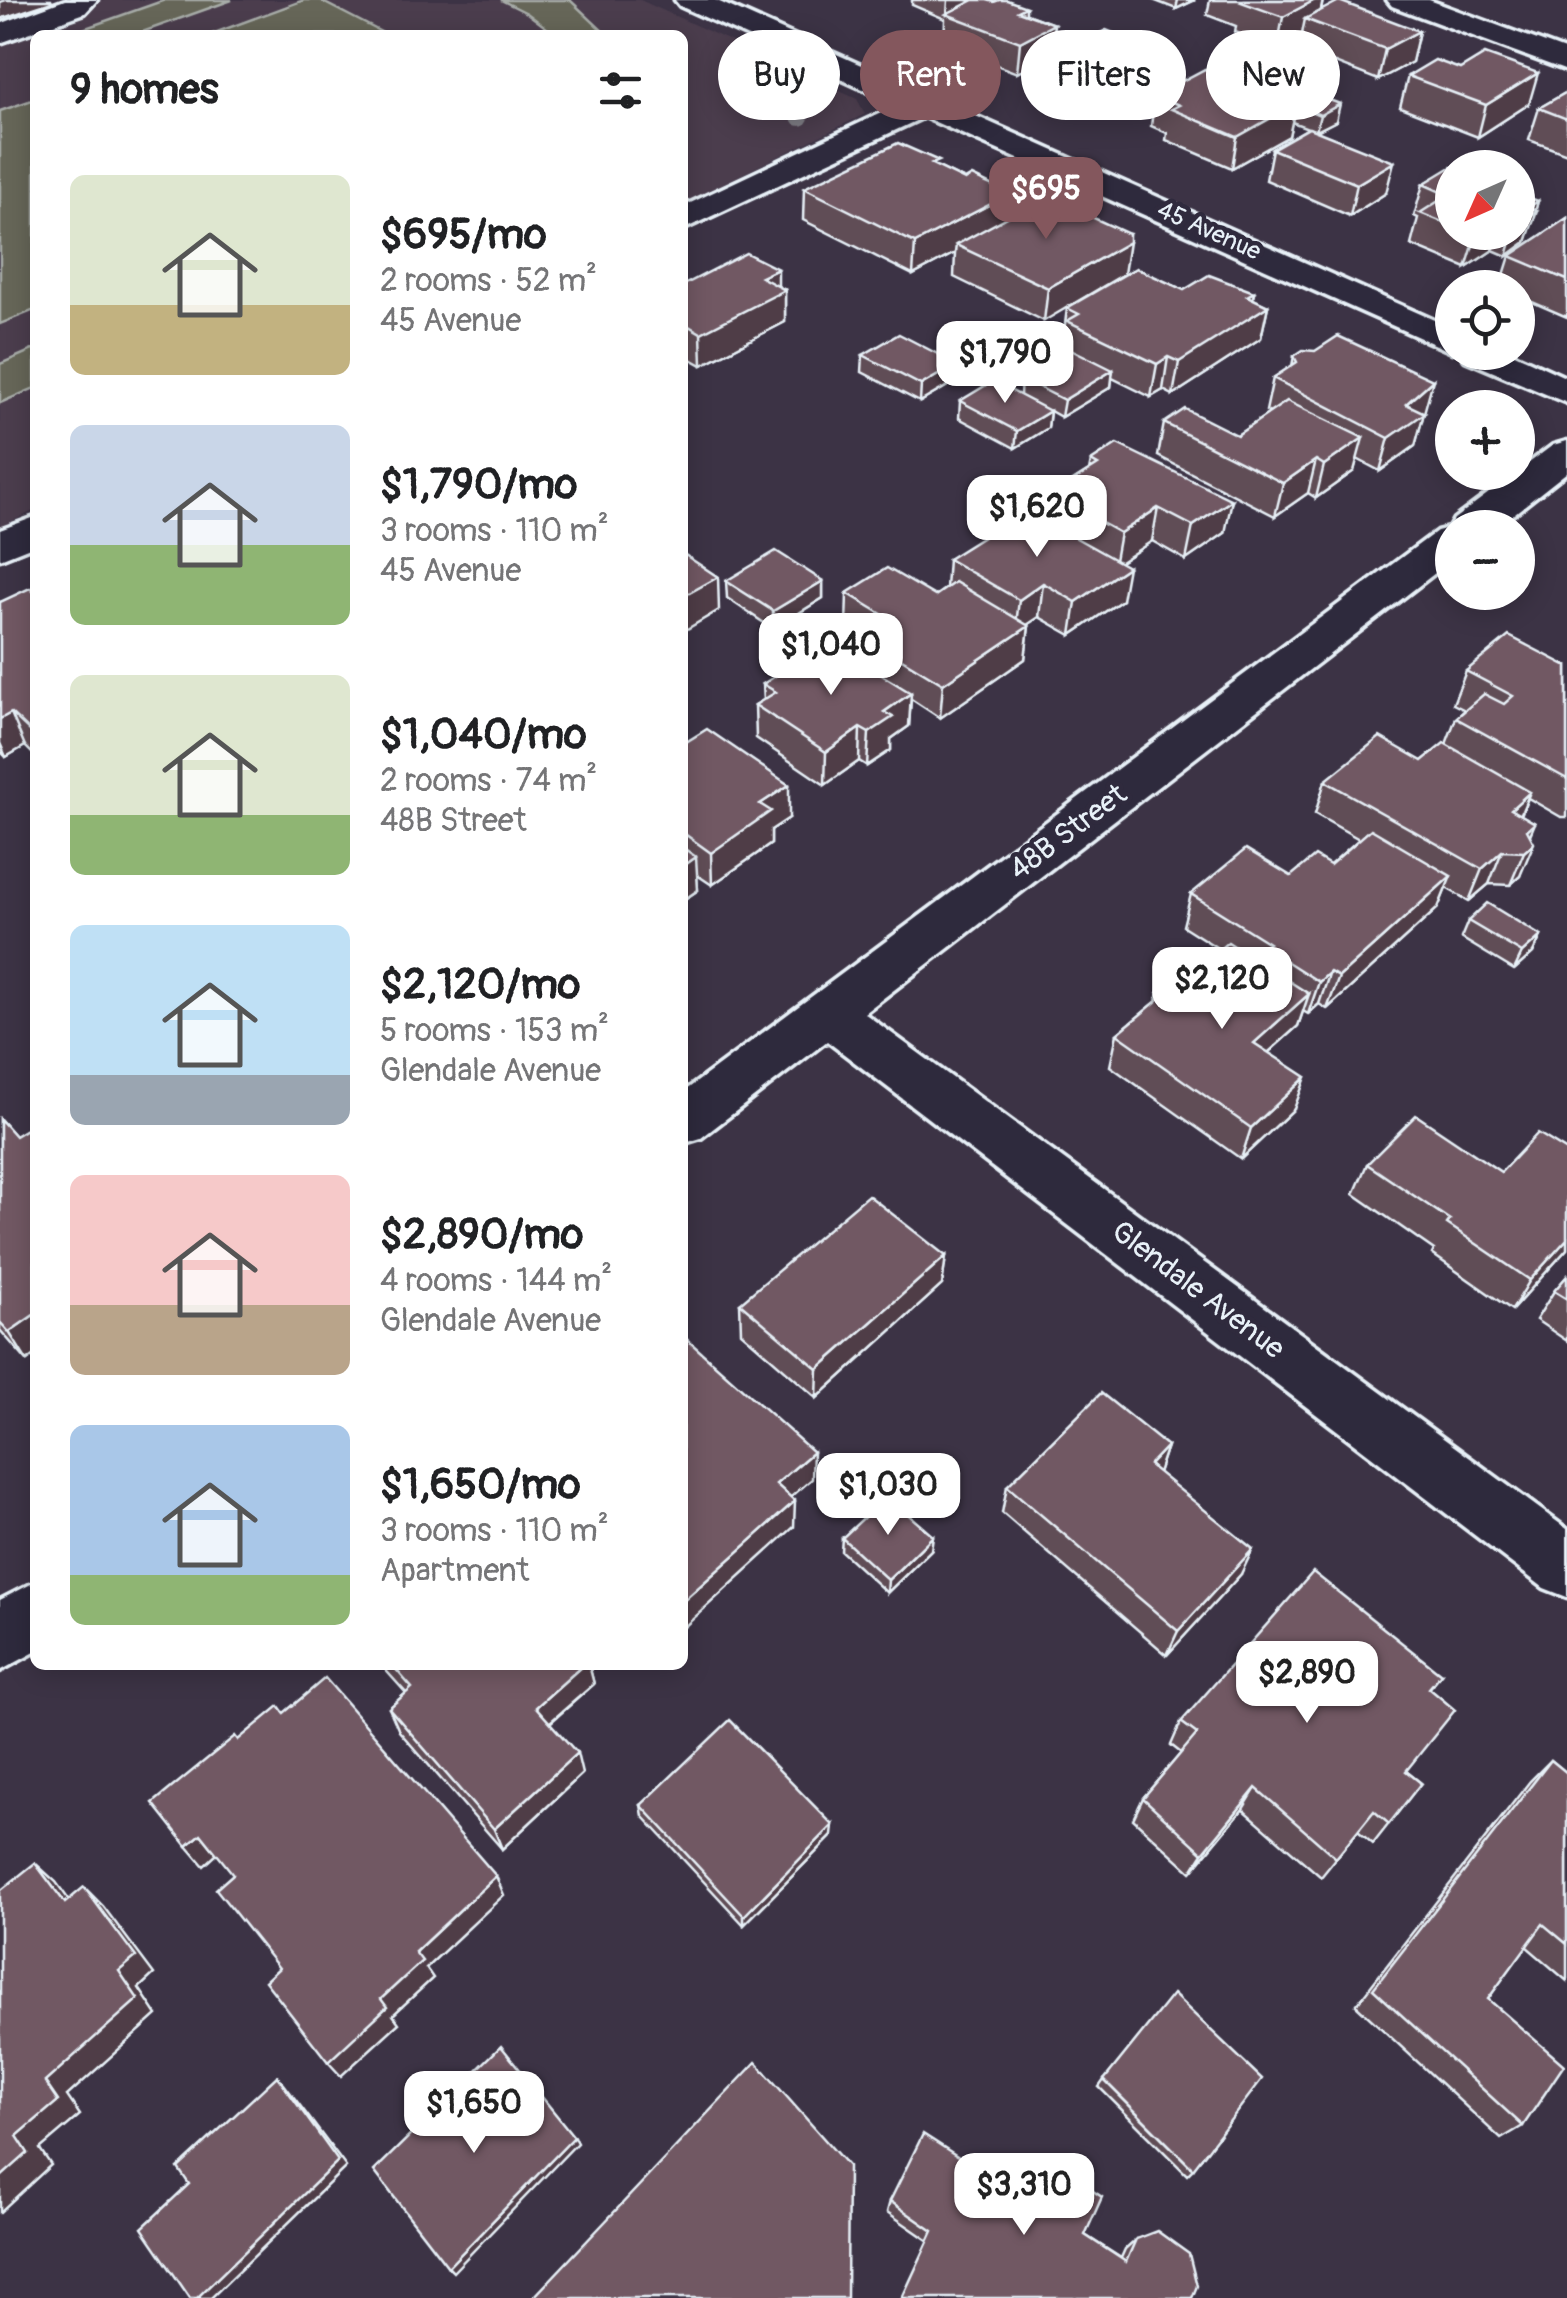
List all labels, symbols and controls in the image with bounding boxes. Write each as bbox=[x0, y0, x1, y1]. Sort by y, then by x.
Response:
chip: Buy bbox=[718, 30, 840, 120]
chip: Rent bbox=[860, 30, 1001, 120]
chip: Filters bbox=[1021, 30, 1186, 120]
chip: New bbox=[1206, 30, 1340, 120]
icon: filters bbox=[593, 63, 648, 118]
text: 9 homes bbox=[70, 64, 219, 116]
north arrow bbox=[1435, 150, 1535, 250]
map controls bbox=[1435, 150, 1535, 610]
pin: $695 bbox=[987, 157, 1105, 242]
text: $695 bbox=[1011, 169, 1081, 209]
street label: 45 Avenue bbox=[1152, 194, 1266, 268]
text: $695/mo bbox=[380, 209, 547, 261]
icon: home bbox=[150, 215, 270, 335]
text: 2 rooms · 52 m² bbox=[380, 261, 597, 301]
button: locate bbox=[1435, 270, 1535, 370]
text: 45 Avenue bbox=[380, 301, 521, 341]
pin: $1,790 bbox=[924, 321, 1086, 406]
text: $1,790 bbox=[958, 333, 1052, 373]
button: + bbox=[1435, 390, 1535, 490]
text: $1,790/mo bbox=[380, 459, 577, 511]
icon: home bbox=[150, 465, 270, 585]
pin: $1,620 bbox=[956, 475, 1118, 560]
text: $1,620 bbox=[989, 487, 1085, 527]
button: − bbox=[1435, 510, 1535, 610]
text: 3 rooms · 110 m² bbox=[380, 511, 609, 551]
text: 45 Avenue bbox=[380, 551, 521, 591]
pin: $1,040 bbox=[750, 613, 912, 698]
text: $1,040 bbox=[781, 625, 881, 665]
text: $1,040/mo bbox=[380, 709, 587, 761]
icon: home bbox=[150, 715, 270, 835]
text: 2 rooms · 74 m² bbox=[380, 761, 597, 801]
street label: 48B Street bbox=[1002, 775, 1135, 888]
text: 48B Street bbox=[380, 801, 527, 841]
pin: $2,120 bbox=[1141, 947, 1303, 1032]
text: $2,120/mo bbox=[380, 959, 580, 1011]
text: $2,120 bbox=[1174, 959, 1270, 999]
icon: home bbox=[150, 965, 270, 1085]
text: 5 rooms · 153 m² bbox=[380, 1011, 609, 1051]
text: Glendale Avenue bbox=[380, 1051, 601, 1091]
text: $2,890/mo bbox=[380, 1209, 583, 1261]
street label: Glendale Avenue bbox=[1104, 1213, 1292, 1367]
icon: home bbox=[150, 1215, 270, 1335]
text: 4 rooms · 144 m² bbox=[380, 1261, 612, 1301]
text: Glendale Avenue bbox=[380, 1301, 601, 1341]
pin: $1,030 bbox=[807, 1453, 969, 1538]
text: $1,650/mo bbox=[380, 1459, 581, 1511]
icon: home bbox=[150, 1465, 270, 1585]
text: $1,030 bbox=[838, 1465, 938, 1505]
text: 3 rooms · 110 m² bbox=[380, 1511, 609, 1551]
text: Apartment bbox=[380, 1551, 529, 1591]
pin: $2,890 bbox=[1226, 1641, 1388, 1726]
text: $2,890 bbox=[1258, 1653, 1356, 1693]
pin: $1,650 bbox=[393, 2071, 555, 2156]
text: $1,650 bbox=[426, 2083, 522, 2123]
pin: $3,310 bbox=[943, 2153, 1105, 2238]
text: $3,310 bbox=[976, 2165, 1072, 2205]

